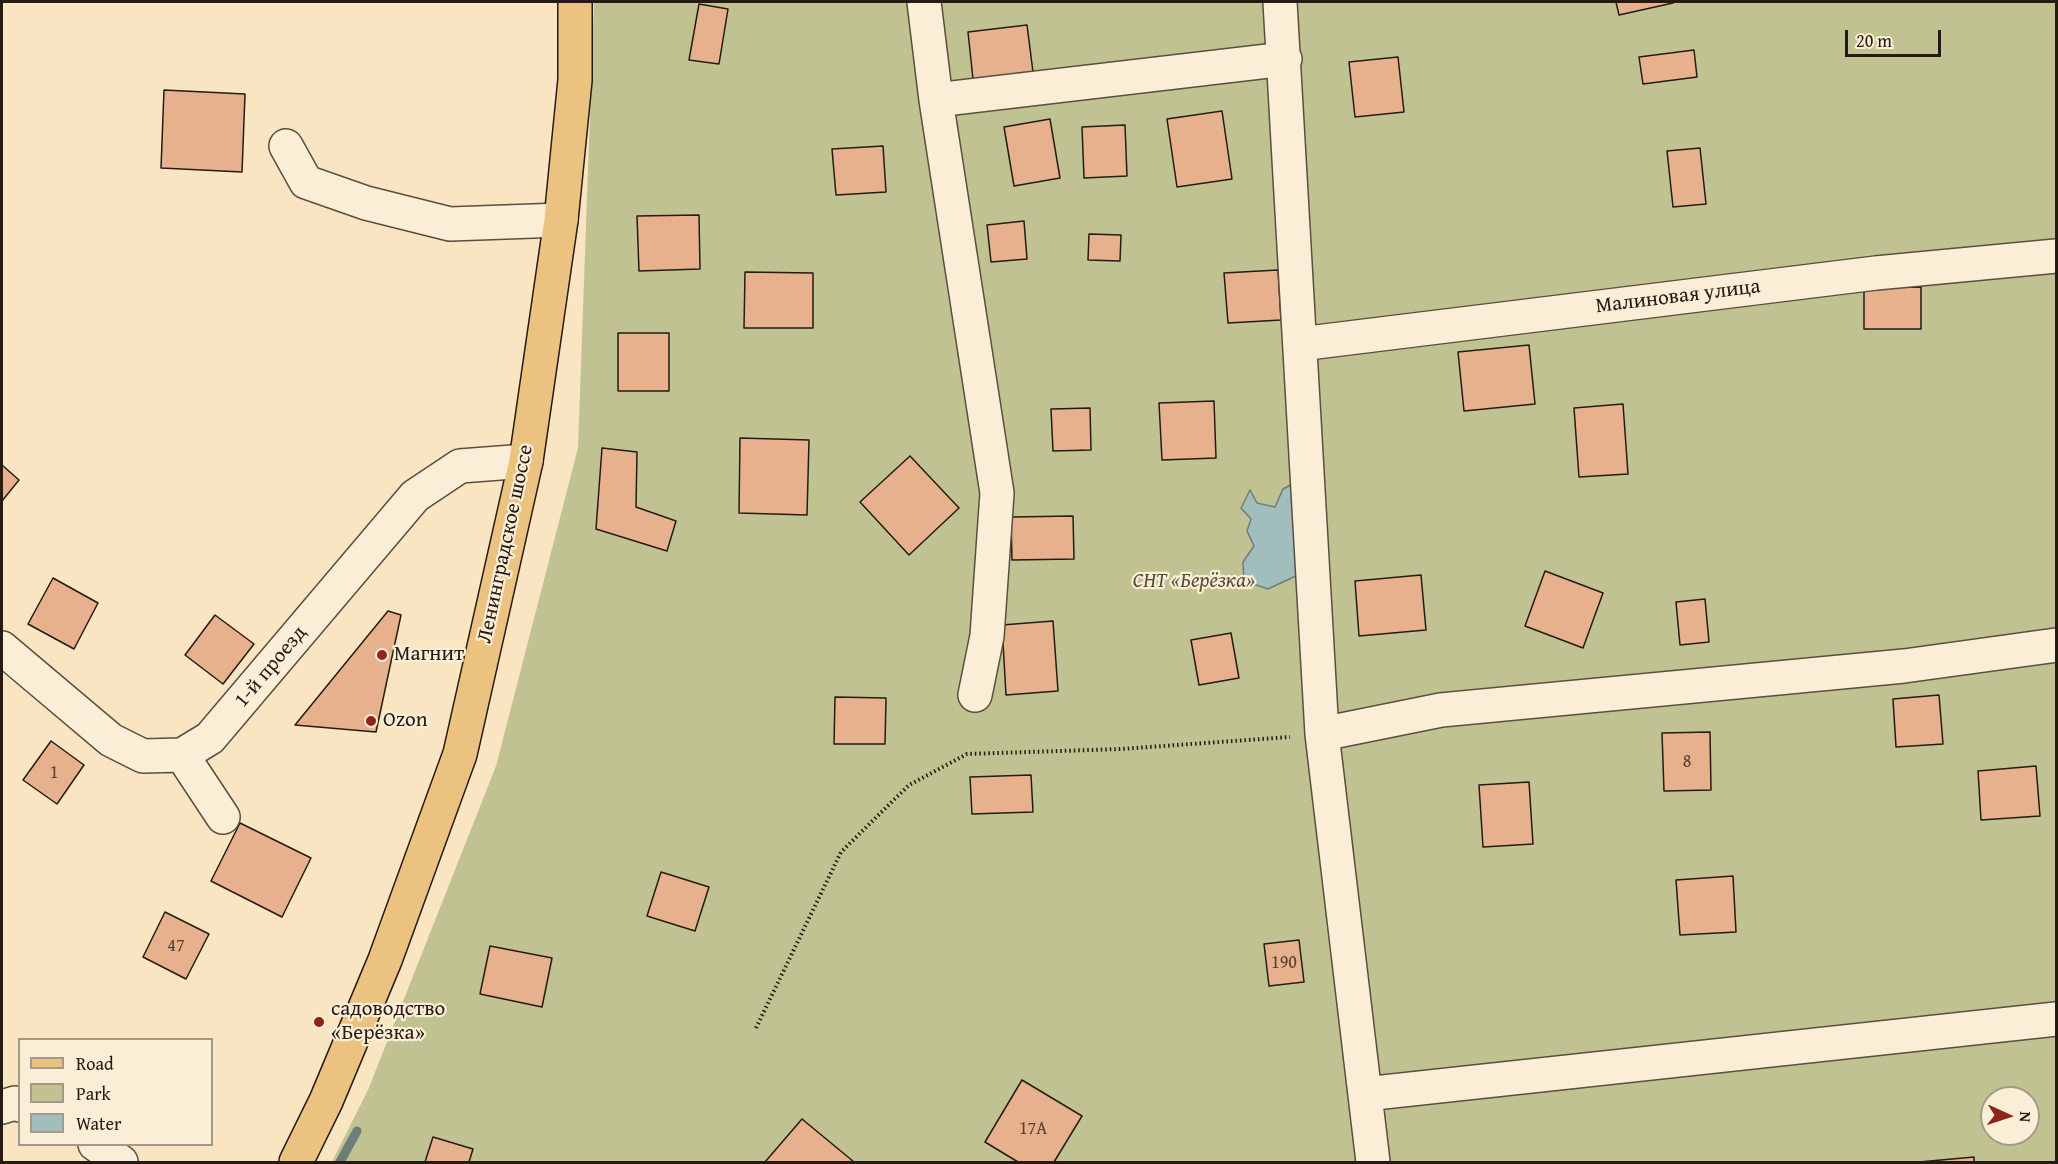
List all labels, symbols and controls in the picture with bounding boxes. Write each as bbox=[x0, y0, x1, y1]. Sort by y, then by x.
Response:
scale bar bbox=[1848, 18, 1944, 56]
text: 20 m bbox=[1856, 27, 1892, 54]
street label: Малиновая улица bbox=[1594, 274, 1762, 320]
street label: Ленинградское шоссе bbox=[473, 442, 539, 646]
park label: СНТ «Берёзка» bbox=[1133, 569, 1255, 595]
street label: 1-й проезд bbox=[230, 621, 312, 713]
place label: Магнит bbox=[394, 642, 464, 668]
marker: Магнит bbox=[375, 648, 389, 662]
place label: Ozon bbox=[383, 708, 427, 734]
marker: Ozon bbox=[364, 714, 378, 728]
house number: 8 bbox=[1683, 751, 1691, 773]
house number: 1 bbox=[50, 762, 58, 784]
house number: 47 bbox=[167, 935, 185, 957]
house number: 190 bbox=[1271, 952, 1297, 974]
place label: садоводство «Берёзка» bbox=[331, 997, 445, 1047]
marker: садоводство «Берёзка» bbox=[312, 1015, 326, 1029]
legend bbox=[18, 1038, 213, 1146]
text: Road bbox=[76, 1050, 114, 1077]
text: Park bbox=[76, 1080, 111, 1107]
north arrow bbox=[1980, 1086, 2040, 1146]
text: Water bbox=[76, 1110, 121, 1137]
text: N bbox=[2014, 1111, 2038, 1123]
house number: 17А bbox=[1019, 1118, 1047, 1140]

